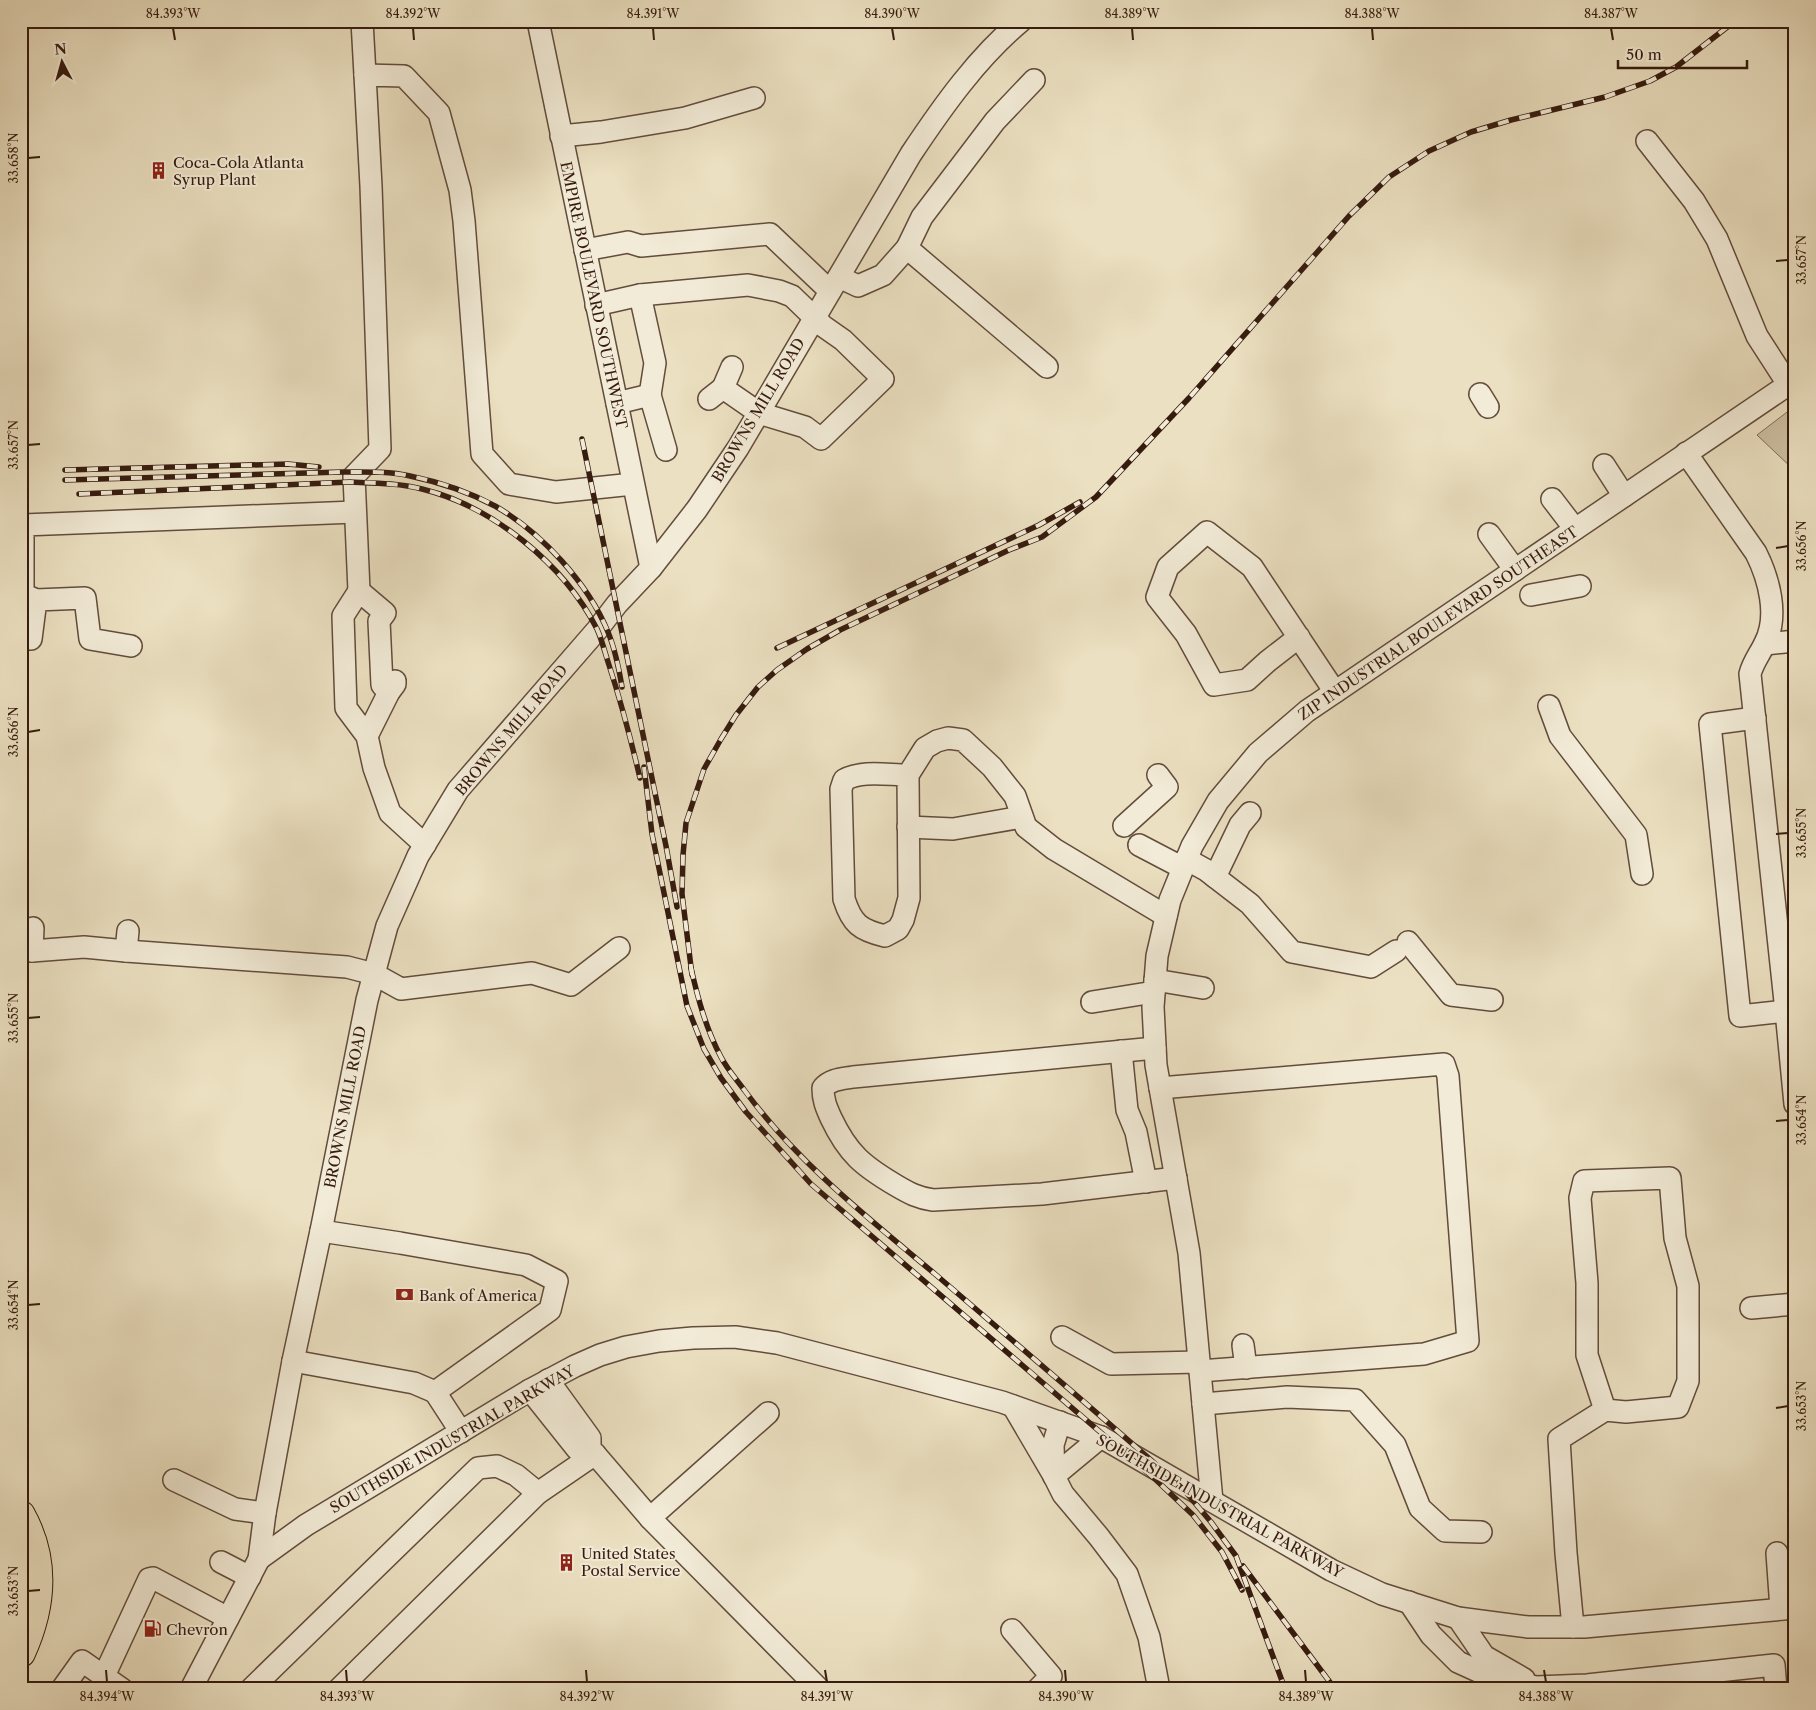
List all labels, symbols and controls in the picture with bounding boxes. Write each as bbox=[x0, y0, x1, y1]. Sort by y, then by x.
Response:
text: 84.393°W bbox=[146, 6, 201, 21]
text: 84.392°W bbox=[386, 6, 441, 21]
text: 84.391°W bbox=[627, 6, 680, 21]
text: 84.390°W bbox=[864, 6, 921, 21]
text: 84.389°W bbox=[1104, 6, 1160, 21]
text: 84.388°W bbox=[1344, 6, 1400, 21]
text: 84.387°W bbox=[1584, 6, 1639, 21]
north arrow bbox=[38, 38, 88, 88]
scale bar bbox=[1618, 38, 1747, 70]
text: N bbox=[54, 39, 68, 59]
text: 50 m bbox=[1626, 45, 1662, 64]
text: 33.658°N bbox=[6, 132, 21, 183]
place label: Coca-Cola Atlanta Syrup Plant bbox=[173, 153, 304, 189]
street label: EMPIRE BOULEVARD SOUTHWEST bbox=[556, 160, 632, 431]
building icon: Coca-Cola Atlanta Syrup Plant bbox=[149, 161, 169, 181]
text: 33.657°N bbox=[1794, 235, 1809, 285]
street label: BROWNS MILL ROAD bbox=[707, 334, 809, 486]
text: 33.657°N bbox=[6, 420, 21, 470]
street label: ZIP INDUSTRIAL BOULEVARD SOUTHEAST bbox=[1294, 521, 1582, 724]
text: 33.656°N bbox=[1794, 521, 1809, 571]
street label: BROWNS MILL ROAD bbox=[451, 661, 571, 799]
text: 33.656°N bbox=[6, 707, 21, 757]
text: 33.655°N bbox=[1794, 808, 1809, 858]
text: 33.655°N bbox=[6, 993, 21, 1043]
street label: BROWNS MILL ROAD bbox=[320, 1024, 370, 1190]
text: 33.654°N bbox=[1794, 1095, 1809, 1145]
text: 33.654°N bbox=[6, 1280, 21, 1330]
bank icon: Bank of America bbox=[395, 1285, 415, 1305]
place label: Bank of America bbox=[419, 1286, 537, 1305]
street label: SOUTHSIDE INDUSTRIAL PARKWAY bbox=[326, 1361, 578, 1517]
text: 33.653°N bbox=[1794, 1381, 1809, 1431]
street label: SOUTHSIDE INDUSTRIAL PARKWAY bbox=[1093, 1430, 1347, 1582]
place label: United States Postal Service bbox=[581, 1544, 681, 1580]
building icon: United States Postal Service bbox=[557, 1552, 577, 1572]
text: 33.653°N bbox=[6, 1566, 21, 1616]
fuel station icon: Chevron bbox=[142, 1619, 162, 1639]
place label: Chevron bbox=[166, 1620, 229, 1639]
text: 84.394°W bbox=[80, 1689, 135, 1704]
text: 84.393°W bbox=[320, 1689, 375, 1704]
text: 84.392°W bbox=[560, 1689, 615, 1704]
text: 84.391°W bbox=[801, 1689, 854, 1704]
text: 84.390°W bbox=[1038, 1689, 1095, 1704]
text: 84.389°W bbox=[1278, 1689, 1334, 1704]
text: 84.388°W bbox=[1518, 1689, 1574, 1704]

